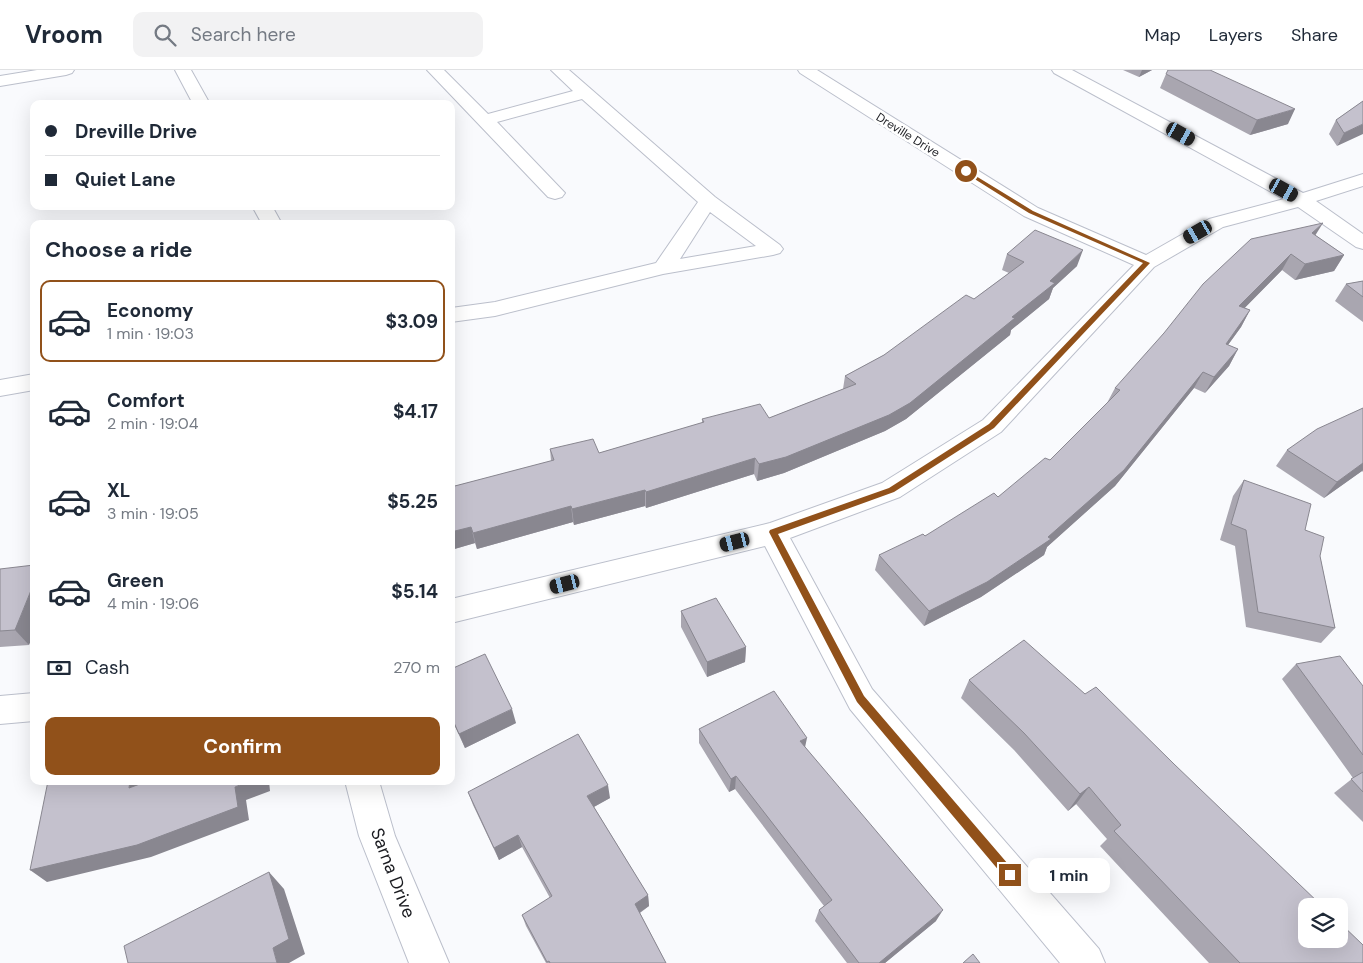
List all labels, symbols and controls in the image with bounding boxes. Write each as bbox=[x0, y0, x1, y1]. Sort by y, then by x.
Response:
search box bbox=[133, 12, 483, 57]
text: Vroom bbox=[25, 19, 103, 50]
icon: search bbox=[151, 21, 179, 49]
text: Search here bbox=[191, 22, 296, 47]
text: Map bbox=[1145, 23, 1181, 47]
text: Layers bbox=[1209, 23, 1263, 47]
text: Share bbox=[1291, 23, 1338, 47]
street label: Dreville Drive bbox=[873, 109, 943, 161]
text: Dreville Drive bbox=[75, 119, 197, 144]
car bbox=[1164, 120, 1197, 148]
route start bbox=[955, 160, 977, 182]
text: Quiet Lane bbox=[75, 167, 176, 192]
car bbox=[1267, 176, 1300, 204]
car bbox=[1181, 218, 1214, 246]
text: Choose a ride bbox=[45, 235, 193, 264]
text: Economy bbox=[107, 298, 194, 323]
icon: car bbox=[47, 299, 92, 344]
text: $3.09 bbox=[386, 309, 438, 334]
text: 1 min · 19:03 bbox=[107, 323, 194, 344]
text: Comfort bbox=[107, 388, 185, 413]
icon: car bbox=[47, 389, 92, 434]
text: $4.17 bbox=[393, 399, 438, 424]
text: 2 min · 19:04 bbox=[107, 413, 198, 434]
text: XL bbox=[107, 478, 130, 503]
icon: car bbox=[47, 479, 92, 524]
text: $5.25 bbox=[387, 489, 438, 514]
text: 3 min · 19:05 bbox=[107, 503, 199, 524]
car bbox=[718, 531, 751, 553]
text: Green bbox=[107, 568, 164, 593]
icon: car bbox=[47, 569, 92, 614]
car bbox=[548, 573, 581, 595]
text: $5.14 bbox=[391, 579, 438, 604]
text: 4 min · 19:06 bbox=[107, 593, 199, 614]
icon: cash bbox=[45, 654, 73, 682]
text: Cash bbox=[85, 655, 129, 680]
text: 270 m bbox=[393, 657, 440, 678]
button: Confirm bbox=[45, 717, 440, 775]
street label: Sarna Drive bbox=[365, 825, 421, 921]
callout: 1 min bbox=[1028, 858, 1110, 892]
route end bbox=[999, 864, 1021, 886]
text: 1 min bbox=[1050, 865, 1088, 886]
map controls bbox=[1298, 898, 1348, 948]
button: layers bbox=[1298, 898, 1348, 948]

